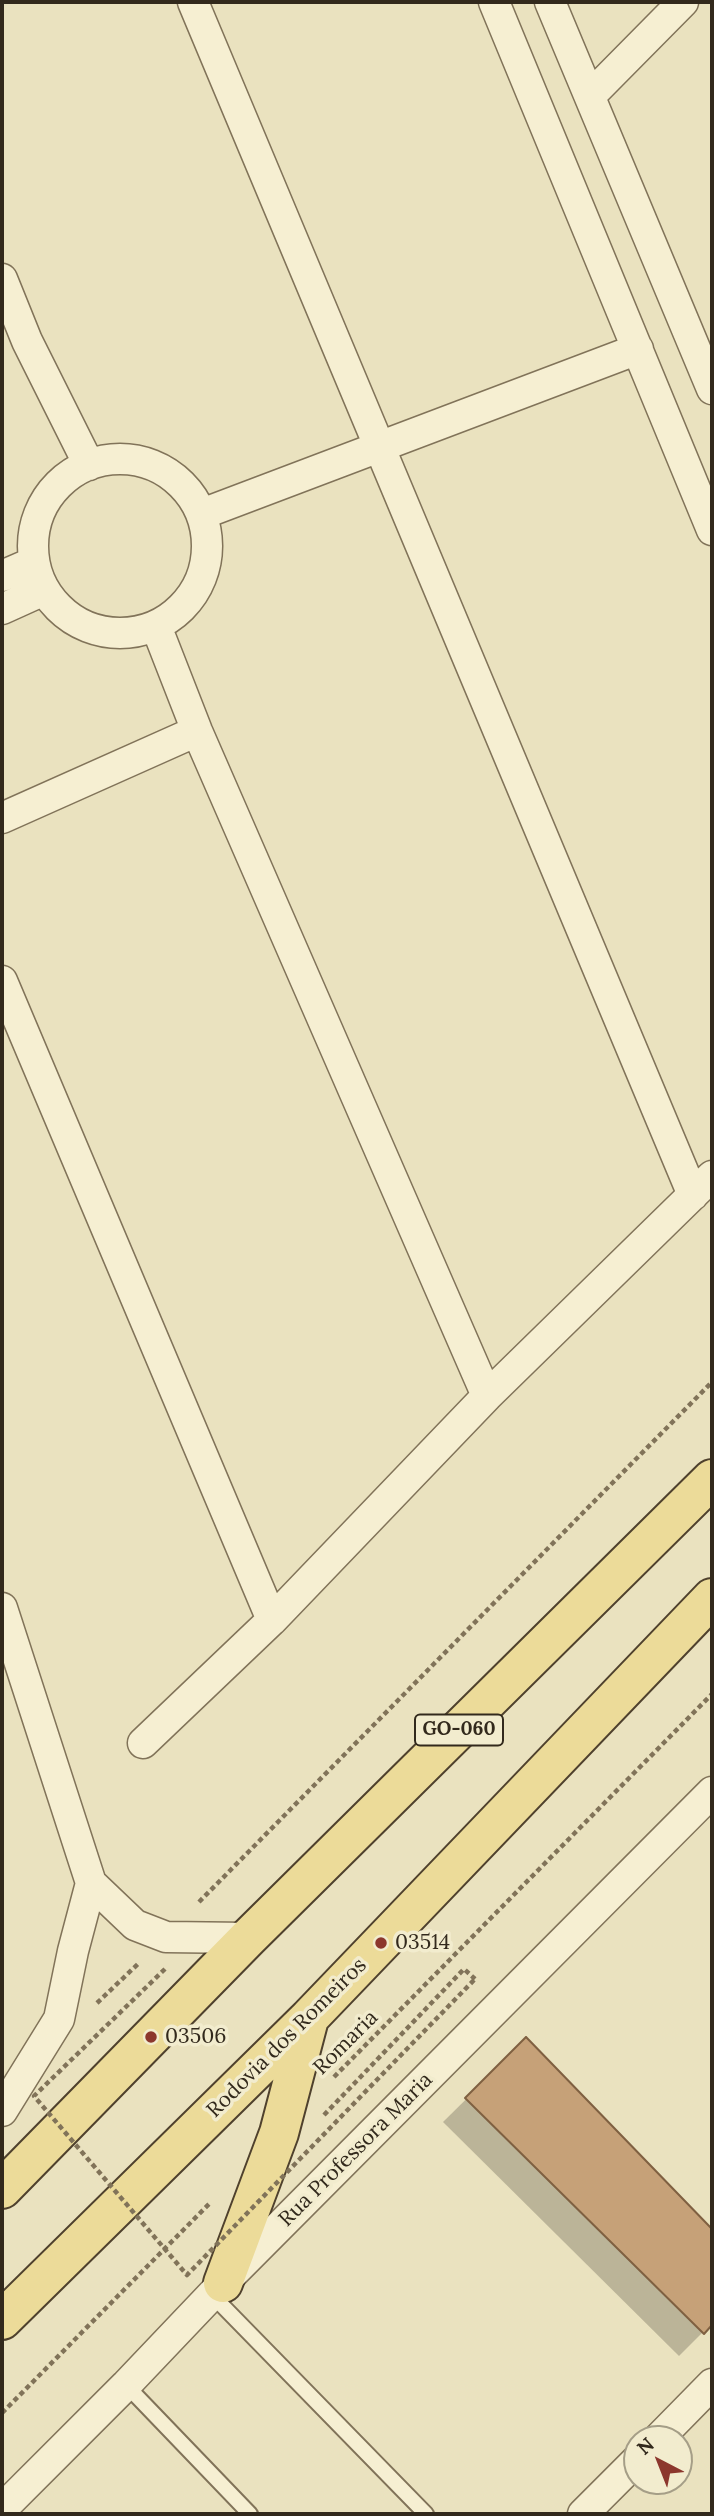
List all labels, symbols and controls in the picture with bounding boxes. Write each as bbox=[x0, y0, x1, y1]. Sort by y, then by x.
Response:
road number: GO-060 bbox=[415, 1714, 503, 1746]
place label: 03514 bbox=[395, 1930, 450, 1956]
marker: 03514 bbox=[373, 1935, 389, 1951]
street label: Rodovia dos Romeiros bbox=[202, 1953, 372, 2123]
street label: Romaria bbox=[309, 2006, 383, 2080]
place label: 03506 bbox=[165, 2024, 226, 2050]
marker: 03506 bbox=[143, 2029, 159, 2045]
street label: Rua Professora Maria bbox=[274, 2068, 438, 2232]
north arrow bbox=[623, 2425, 693, 2495]
text: N bbox=[632, 2432, 659, 2460]

